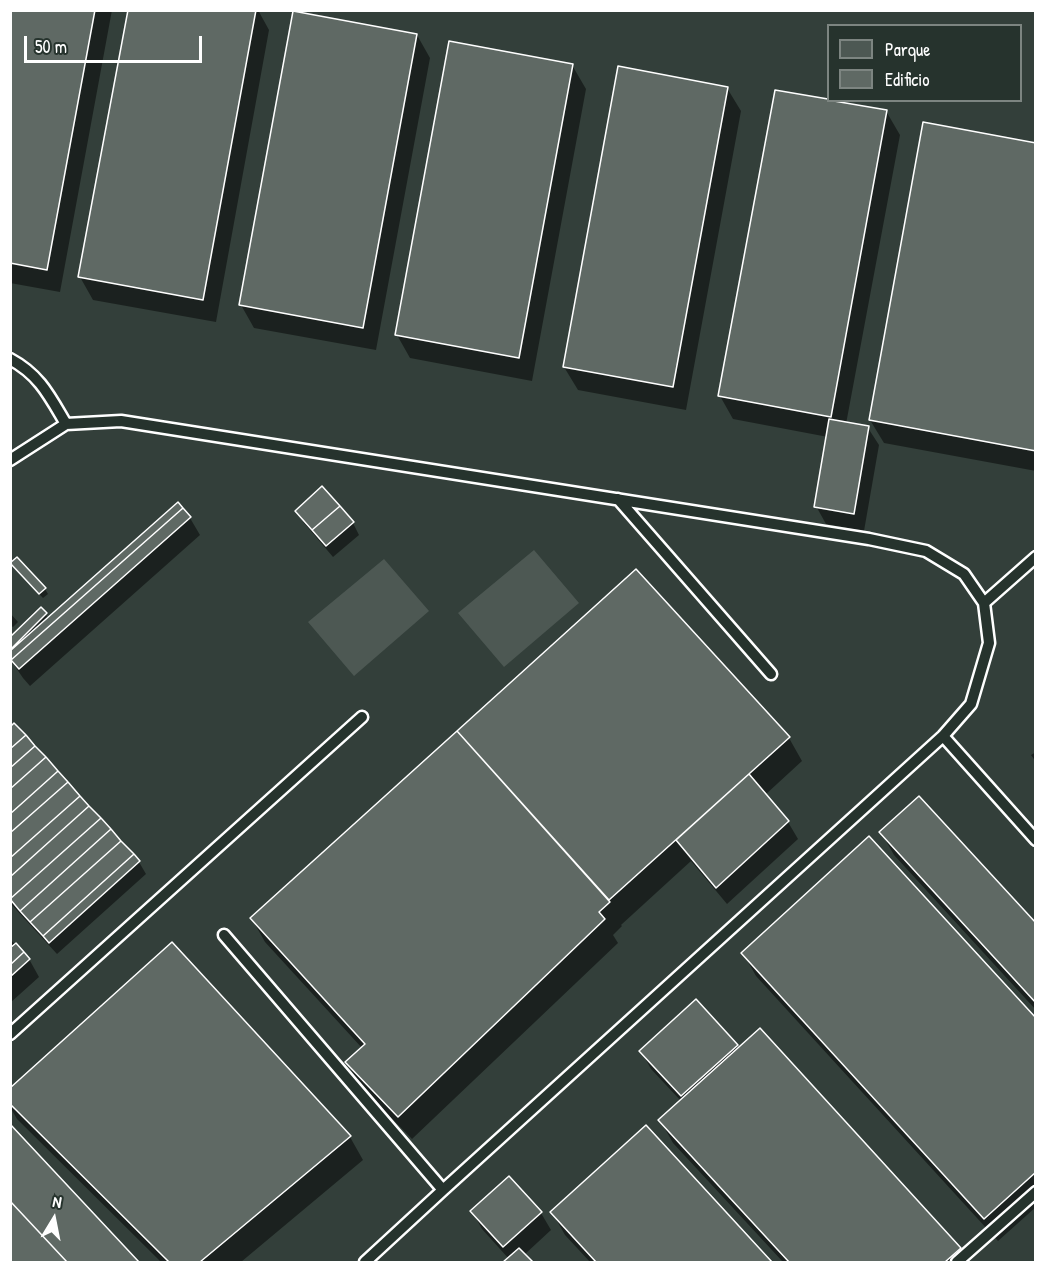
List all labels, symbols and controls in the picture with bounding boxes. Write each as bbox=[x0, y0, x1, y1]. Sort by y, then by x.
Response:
scale bar bbox=[27, 24, 206, 62]
legend bbox=[827, 24, 1022, 102]
text: 50 m bbox=[35, 34, 67, 59]
text: Parque bbox=[885, 37, 930, 62]
text: Edificio bbox=[885, 67, 929, 92]
north arrow bbox=[24, 1189, 84, 1249]
text: N bbox=[51, 1190, 63, 1213]

